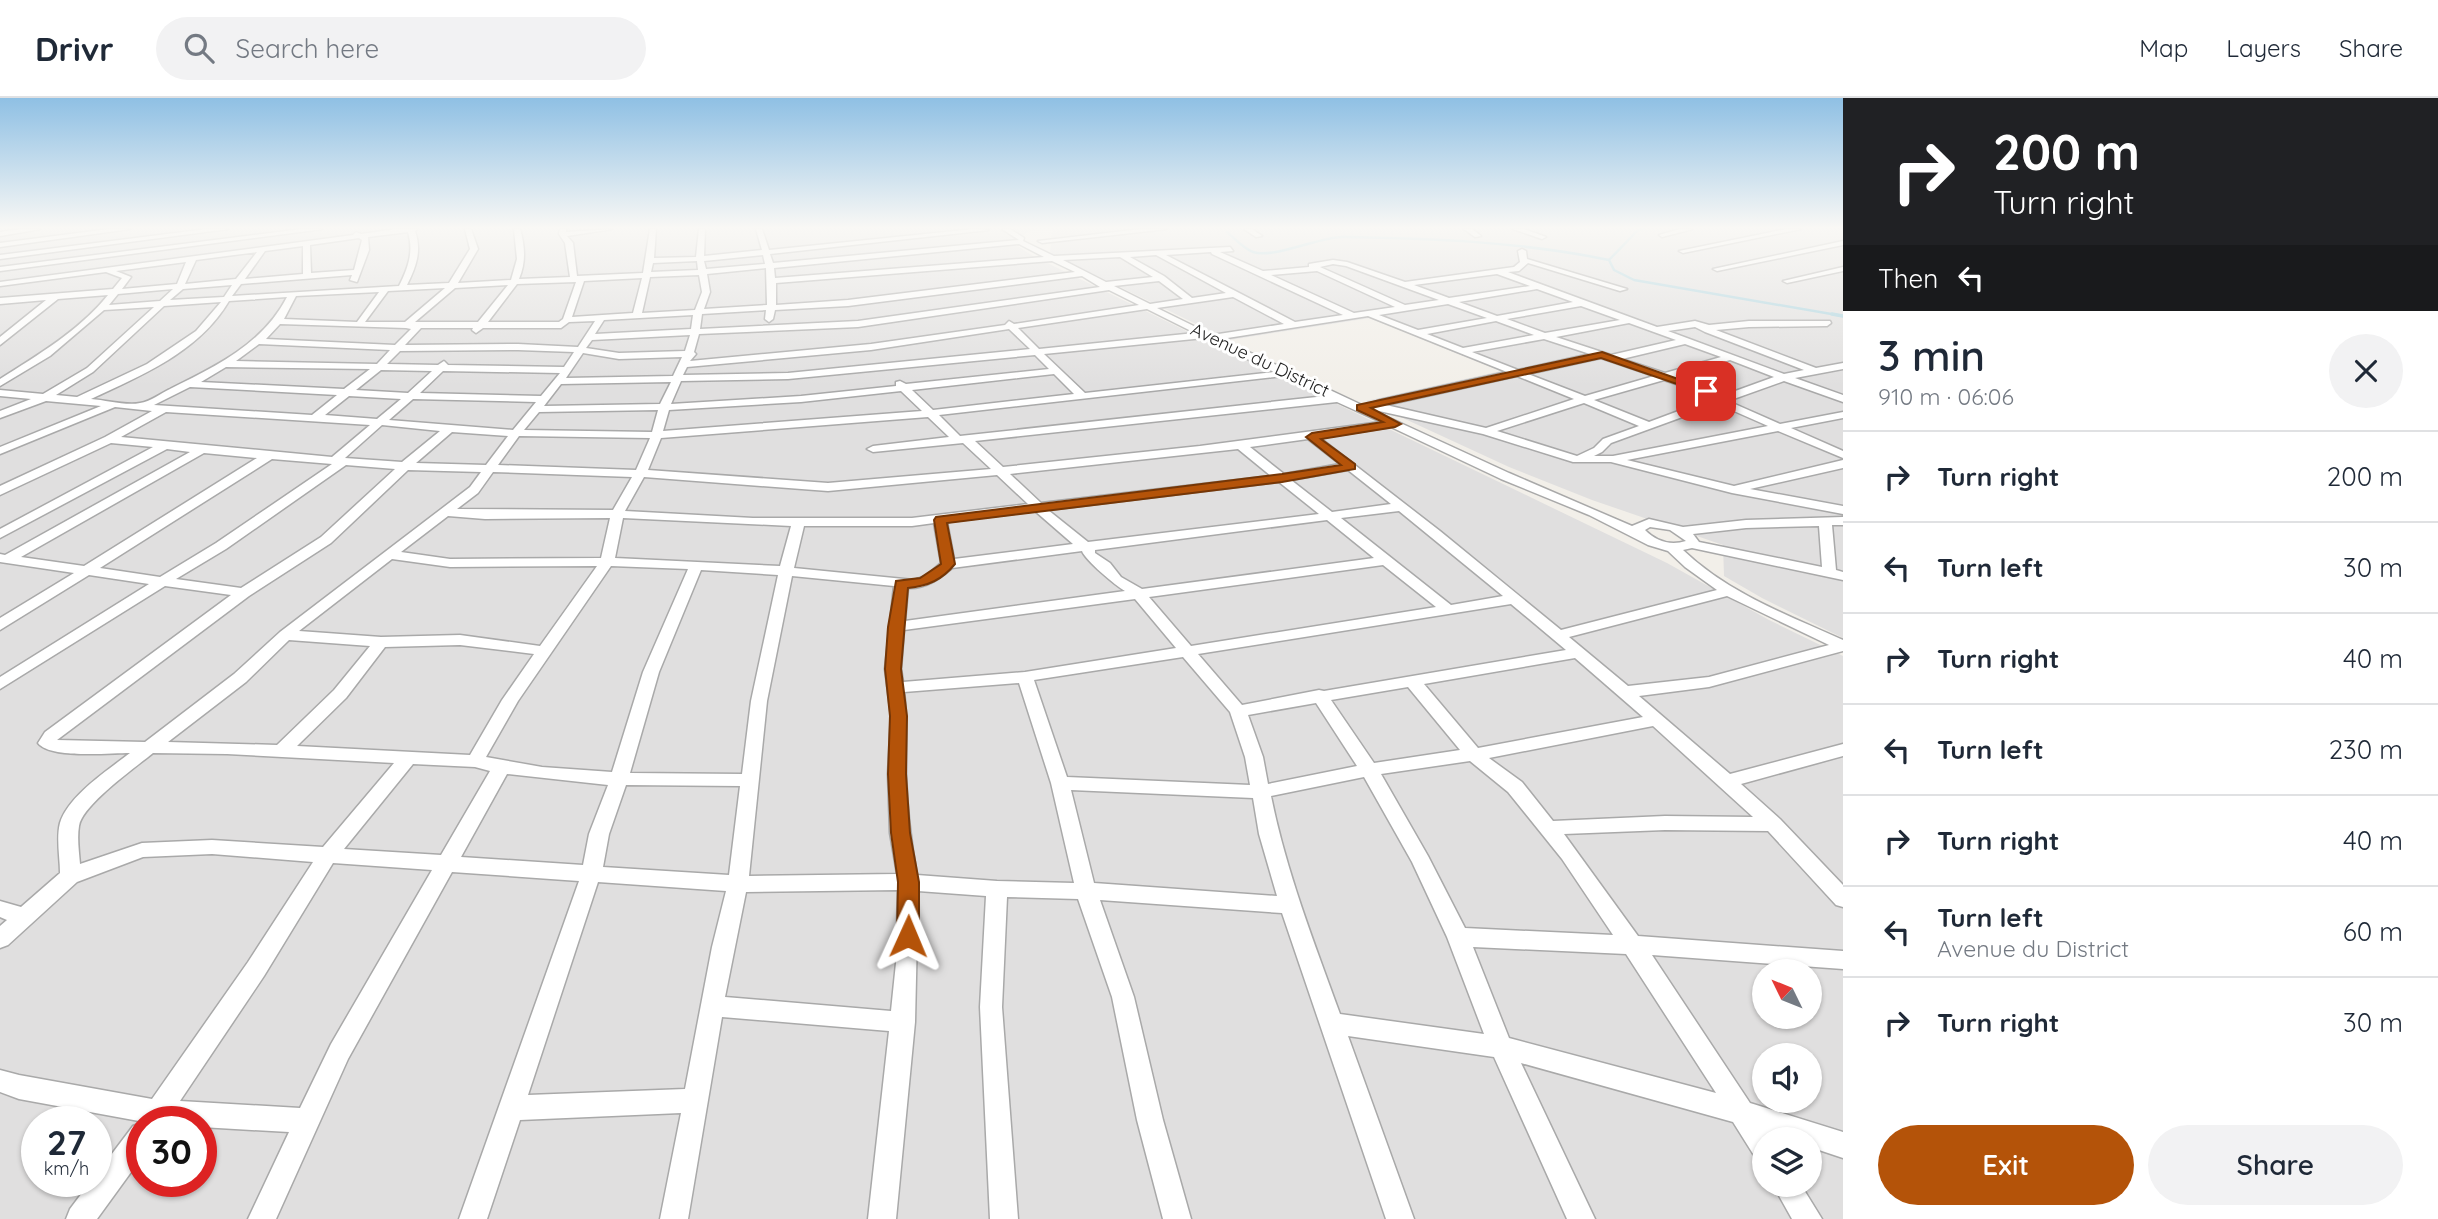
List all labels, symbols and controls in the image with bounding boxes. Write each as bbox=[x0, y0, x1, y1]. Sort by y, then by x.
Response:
search box bbox=[156, 17, 646, 80]
text: Drivr bbox=[35, 28, 114, 69]
icon: search bbox=[180, 29, 218, 67]
text: Search here bbox=[236, 32, 379, 65]
text: Map bbox=[2139, 33, 2188, 63]
text: Layers bbox=[2226, 33, 2301, 63]
text: Share bbox=[2339, 33, 2403, 63]
text: 200 m bbox=[1993, 121, 2140, 182]
icon: right bbox=[1878, 126, 1969, 217]
text: Turn right bbox=[1993, 182, 2134, 222]
icon: left bbox=[1952, 259, 1990, 297]
text: Then bbox=[1878, 262, 1938, 295]
street label: Avenue du District bbox=[1187, 317, 1333, 402]
text: 3 min bbox=[1878, 329, 1985, 382]
button: close bbox=[2329, 334, 2403, 408]
pin bbox=[1676, 361, 1736, 421]
icon: arrive bbox=[1687, 372, 1725, 410]
text: 910 m · 06:06 bbox=[1878, 382, 2014, 411]
icon: right bbox=[1878, 458, 1916, 496]
text: Turn right bbox=[1937, 460, 2059, 493]
text: 200 m bbox=[2327, 460, 2403, 493]
icon: left bbox=[1878, 549, 1916, 587]
text: Turn left bbox=[1937, 551, 2044, 584]
text: 30 m bbox=[2343, 551, 2403, 584]
icon: right bbox=[1878, 640, 1916, 678]
text: Turn right bbox=[1937, 642, 2059, 675]
text: 40 m bbox=[2343, 642, 2403, 675]
icon: left bbox=[1878, 731, 1916, 769]
text: Turn left bbox=[1937, 733, 2044, 766]
text: 230 m bbox=[2329, 733, 2403, 766]
icon: right bbox=[1878, 822, 1916, 860]
text: Turn right bbox=[1937, 824, 2059, 857]
text: 40 m bbox=[2343, 824, 2403, 857]
position arrow bbox=[871, 899, 945, 973]
text: Turn left bbox=[1937, 901, 2044, 934]
icon: left bbox=[1878, 913, 1916, 951]
text: 60 m bbox=[2343, 915, 2403, 948]
text: Avenue du District bbox=[1937, 934, 2129, 963]
north arrow bbox=[1752, 959, 1822, 1029]
map controls bbox=[1752, 959, 1822, 1197]
icon: right bbox=[1878, 1004, 1916, 1042]
text: Turn right bbox=[1937, 1006, 2059, 1039]
text: 30 m bbox=[2343, 1006, 2403, 1039]
button: sound bbox=[1752, 1043, 1822, 1113]
speed limit sign: 30 bbox=[126, 1106, 217, 1197]
text: 27 bbox=[47, 1120, 86, 1164]
button: Exit bbox=[1878, 1125, 2134, 1205]
button: Share bbox=[2148, 1125, 2403, 1205]
button: layers bbox=[1752, 1127, 1822, 1197]
text: km/h bbox=[44, 1157, 89, 1180]

